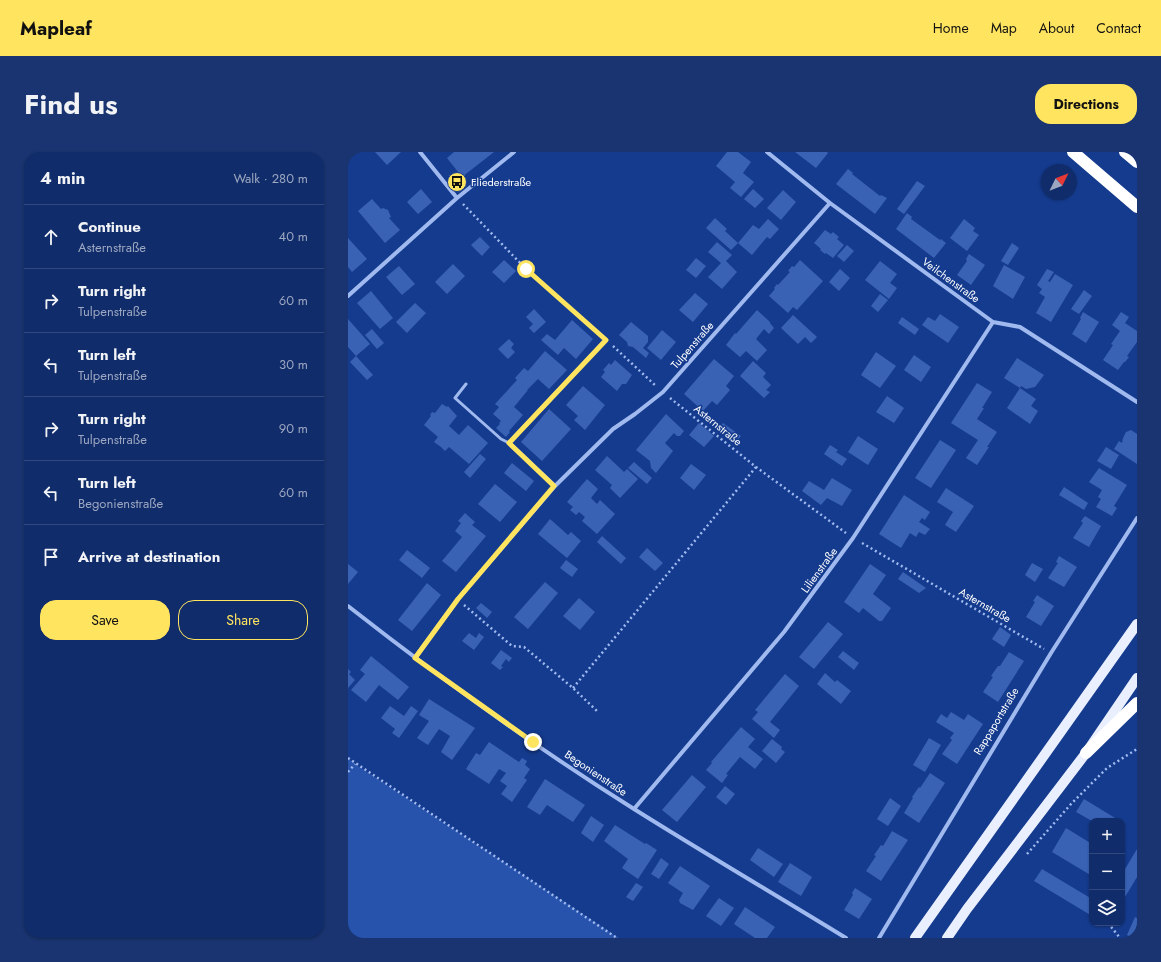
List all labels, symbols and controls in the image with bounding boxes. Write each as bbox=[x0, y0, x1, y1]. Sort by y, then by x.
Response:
text: Mapleaf bbox=[20, 15, 92, 42]
text: Home bbox=[933, 18, 969, 38]
text: Map bbox=[991, 18, 1017, 38]
text: About bbox=[1039, 18, 1074, 38]
text: Contact bbox=[1096, 18, 1141, 38]
text: Find us bbox=[24, 84, 118, 125]
button: Directions bbox=[1035, 84, 1137, 124]
north arrow bbox=[1041, 164, 1077, 200]
text: 4 min bbox=[40, 166, 85, 190]
text: Walk · 280 m bbox=[233, 169, 308, 188]
bus stop icon: Fliederstraße bbox=[446, 171, 468, 193]
place label: Fliederstraße bbox=[471, 174, 532, 190]
text: Continue bbox=[78, 216, 141, 238]
icon: ahead bbox=[40, 226, 62, 248]
text: 40 m bbox=[279, 227, 308, 246]
text: Asternstraße bbox=[78, 238, 146, 257]
street label: Veilchenstraße bbox=[919, 254, 983, 307]
route start bbox=[517, 260, 535, 278]
text: Turn right bbox=[78, 280, 146, 302]
icon: right bbox=[40, 290, 62, 312]
text: 60 m bbox=[279, 291, 308, 310]
text: Tulpenstraße bbox=[78, 302, 147, 321]
street label: Tulpenstraße bbox=[667, 318, 717, 372]
text: Turn left bbox=[78, 344, 136, 366]
icon: left bbox=[40, 354, 62, 376]
text: 30 m bbox=[279, 355, 308, 374]
text: Tulpenstraße bbox=[78, 366, 147, 385]
street label: Asternstraße bbox=[691, 401, 746, 450]
text: Turn right bbox=[78, 408, 146, 430]
icon: right bbox=[40, 418, 62, 440]
text: 90 m bbox=[279, 419, 308, 438]
text: Tulpenstraße bbox=[78, 430, 147, 449]
text: Turn left bbox=[78, 472, 136, 494]
icon: left bbox=[40, 482, 62, 504]
text: 60 m bbox=[279, 483, 308, 502]
text: Begonienstraße bbox=[78, 494, 163, 513]
street label: Lilienstraße bbox=[797, 544, 841, 596]
icon: arrive bbox=[40, 546, 62, 568]
text: Arrive at destination bbox=[78, 546, 220, 568]
street label: Asternstraße bbox=[956, 584, 1014, 626]
button: Save bbox=[40, 600, 170, 640]
button: Share bbox=[178, 600, 308, 640]
street label: Rappaportstraße bbox=[970, 684, 1023, 758]
route end bbox=[524, 733, 542, 751]
street label: Begonienstraße bbox=[562, 746, 631, 800]
map controls bbox=[1089, 818, 1125, 926]
button: + bbox=[1089, 818, 1125, 854]
button: − bbox=[1089, 854, 1125, 890]
button: layers bbox=[1089, 890, 1125, 926]

